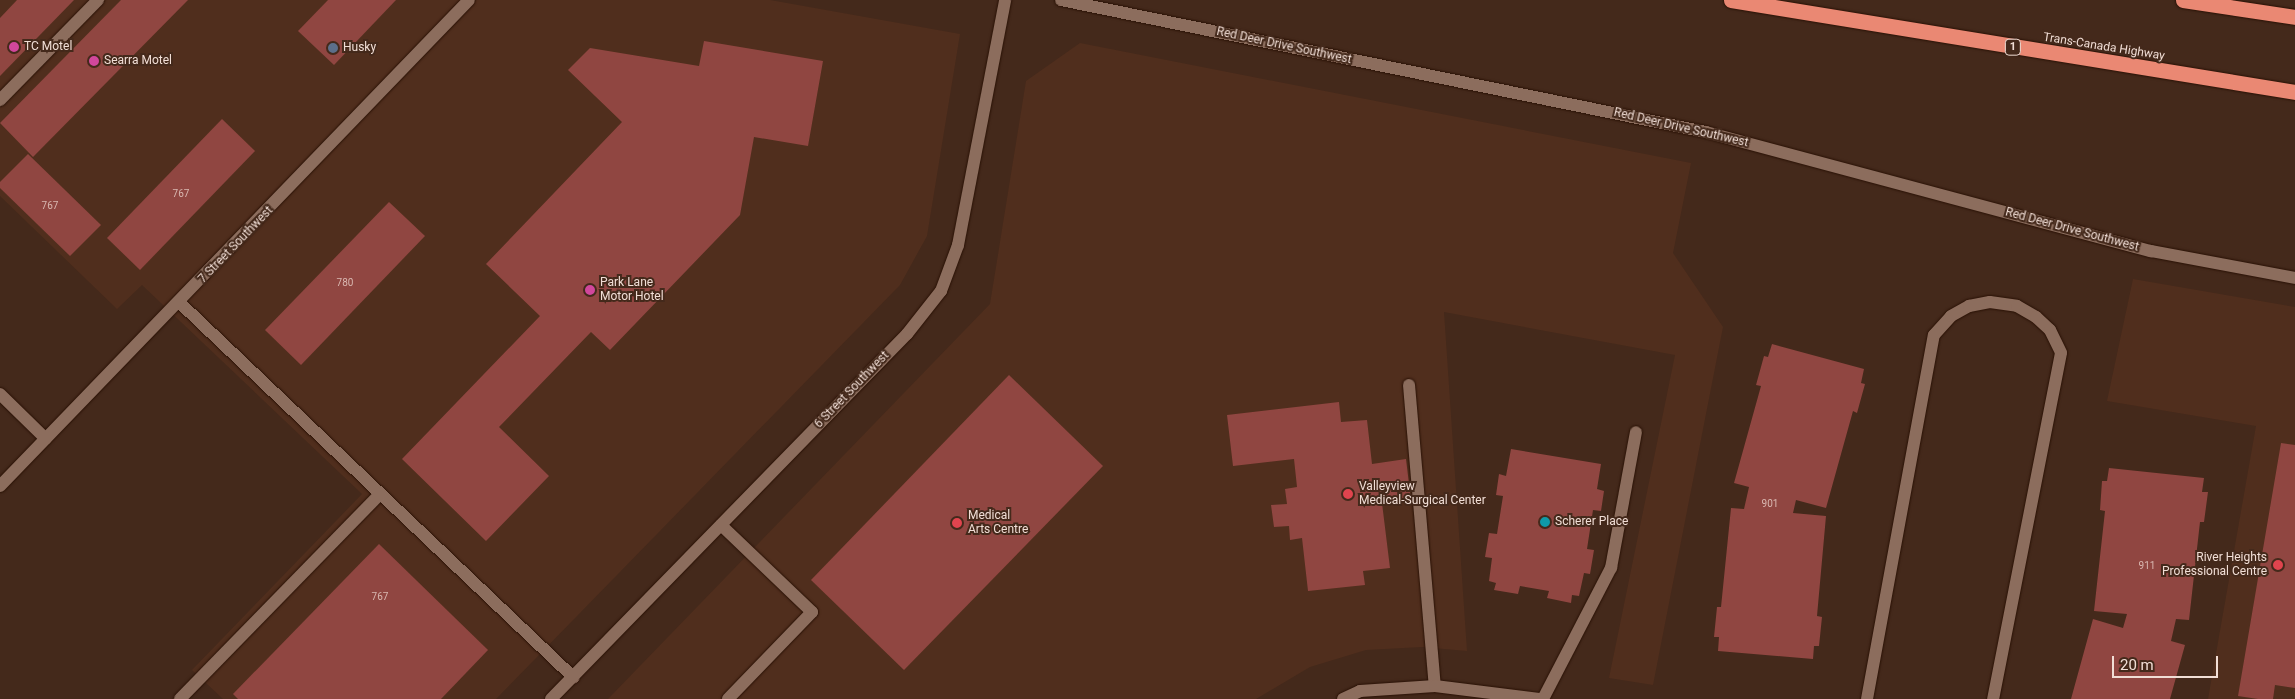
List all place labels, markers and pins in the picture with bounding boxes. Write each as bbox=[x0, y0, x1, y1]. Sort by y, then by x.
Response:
place label: TC Motel bbox=[24, 40, 72, 54]
marker: TC Motel bbox=[8, 41, 20, 53]
place label: Husky bbox=[343, 41, 376, 55]
marker: Husky bbox=[327, 42, 339, 54]
place label: Searra Motel bbox=[104, 54, 172, 68]
marker: Searra Motel bbox=[88, 55, 100, 67]
place label: Park Lane Motor Hotel bbox=[600, 276, 664, 304]
marker: Park Lane Motor Hotel bbox=[584, 284, 596, 296]
place label: Valleyview Medical-Surgical Center bbox=[1359, 480, 1486, 508]
marker: Valleyview Medical-Surgical Center bbox=[1341, 487, 1355, 501]
place label: Medical Arts Centre bbox=[968, 509, 1028, 537]
place label: Scherer Place bbox=[1555, 515, 1628, 529]
marker: Medical Arts Centre bbox=[950, 516, 964, 530]
marker: Scherer Place bbox=[1539, 516, 1551, 528]
place label: River Heights Professional Centre bbox=[2162, 551, 2267, 579]
marker: River Heights Professional Centre bbox=[2271, 558, 2285, 572]

